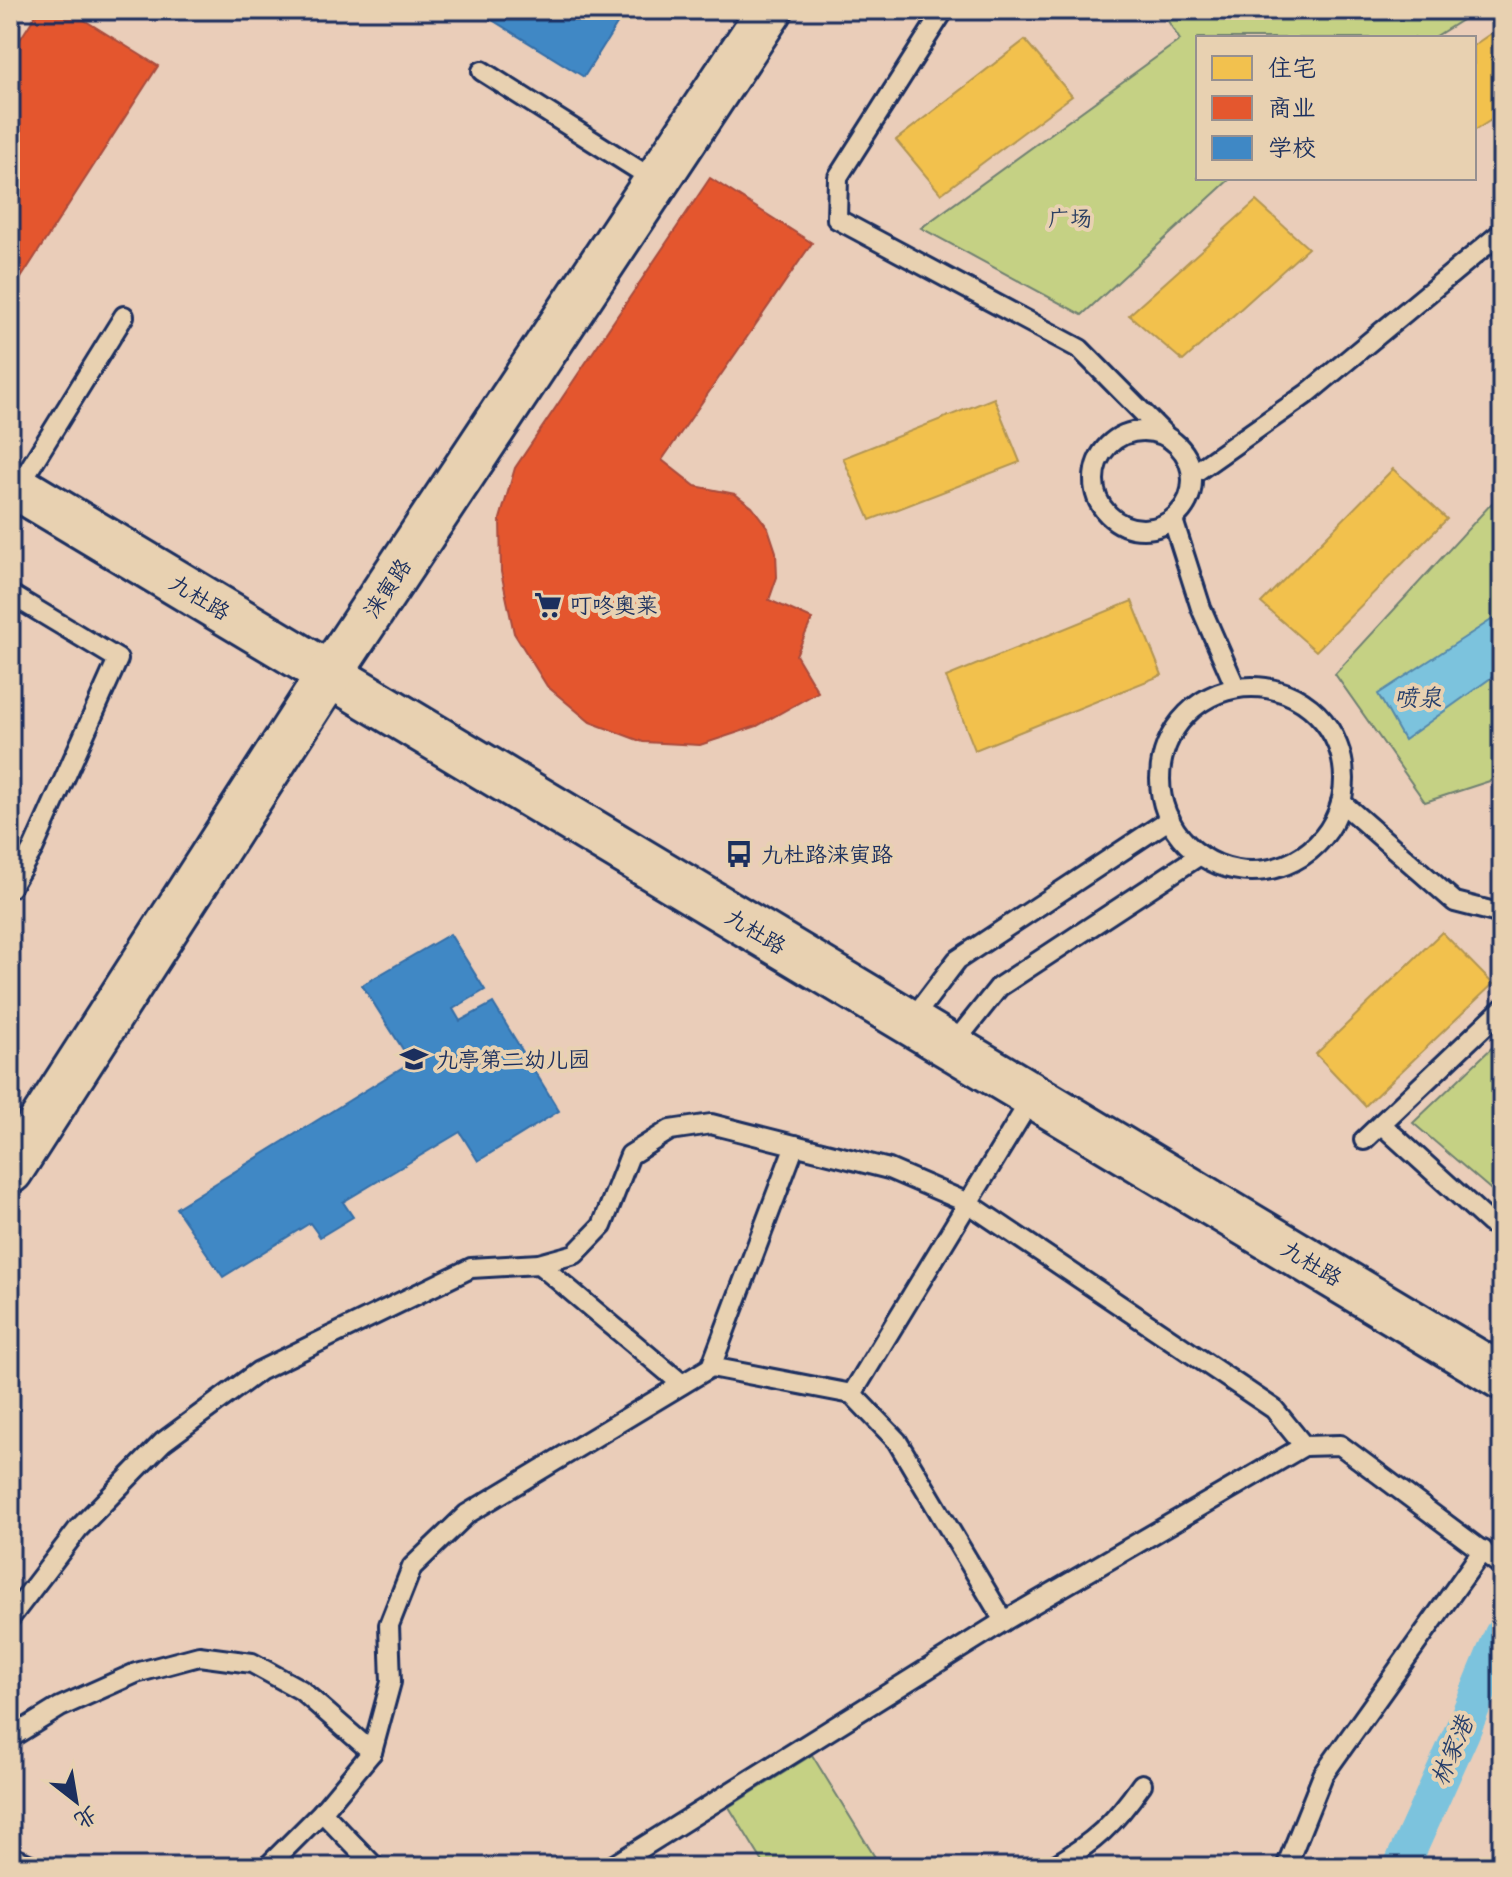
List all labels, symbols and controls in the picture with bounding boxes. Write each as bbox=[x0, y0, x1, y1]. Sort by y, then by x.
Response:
legend bbox=[1196, 36, 1476, 180]
text: 住宅 bbox=[1268, 50, 1316, 89]
text: 商业 bbox=[1268, 90, 1316, 129]
text: 学校 bbox=[1268, 130, 1316, 169]
park label: 广场 bbox=[1048, 203, 1092, 238]
street label: 涞寅路 bbox=[356, 552, 422, 627]
street label: 九杜路 bbox=[161, 567, 236, 631]
supermarket icon: 叮咚奥莱 bbox=[533, 590, 563, 620]
place label: 叮咚奥莱 bbox=[570, 590, 658, 625]
water label: 喷泉 bbox=[1394, 680, 1442, 719]
bus stop icon: 九杜路涞寅路 bbox=[724, 839, 754, 869]
place label: 九杜路涞寅路 bbox=[761, 839, 893, 874]
street label: 九杜路 bbox=[717, 901, 792, 965]
school or university icon: 九亭第二幼儿园 bbox=[399, 1044, 429, 1074]
place label: 九亭第二幼儿园 bbox=[436, 1044, 590, 1079]
street label: 九杜路 bbox=[1273, 1233, 1348, 1297]
water label: 林家港 bbox=[1421, 1709, 1486, 1792]
north arrow bbox=[36, 1761, 116, 1841]
text: 北 bbox=[67, 1795, 103, 1837]

